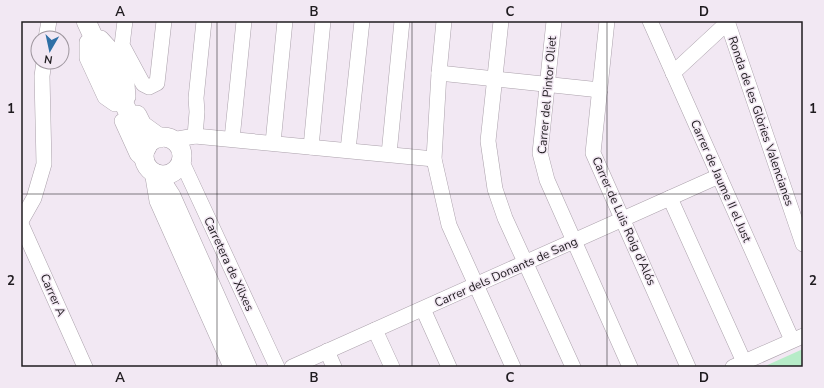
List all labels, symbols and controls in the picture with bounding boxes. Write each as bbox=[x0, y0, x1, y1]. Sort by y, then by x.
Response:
text: A bbox=[115, 3, 125, 21]
text: B bbox=[310, 3, 319, 21]
text: C bbox=[506, 3, 515, 21]
text: D bbox=[699, 3, 709, 21]
north arrow bbox=[30, 30, 70, 70]
street label: Ronda de les Glòries Valencianes bbox=[724, 34, 798, 208]
street label: Carrer del Pintor Oliet bbox=[534, 35, 560, 154]
text: N bbox=[43, 51, 54, 67]
text: 1 bbox=[7, 100, 15, 118]
text: 1 bbox=[809, 100, 817, 118]
street label: Carrer de Jaume II el Just bbox=[687, 117, 756, 245]
street label: Carrer de Luis Roig d'Alós bbox=[588, 154, 660, 288]
street label: Carretera de Xilxes bbox=[200, 214, 258, 314]
street label: Carrer dels Donants de Sang bbox=[432, 233, 580, 311]
street label: Carrer A bbox=[36, 271, 70, 319]
text: 2 bbox=[7, 272, 15, 290]
text: 2 bbox=[809, 272, 817, 290]
text: A bbox=[115, 369, 125, 387]
text: B bbox=[310, 369, 319, 387]
text: C bbox=[506, 369, 515, 387]
text: D bbox=[699, 369, 709, 387]

